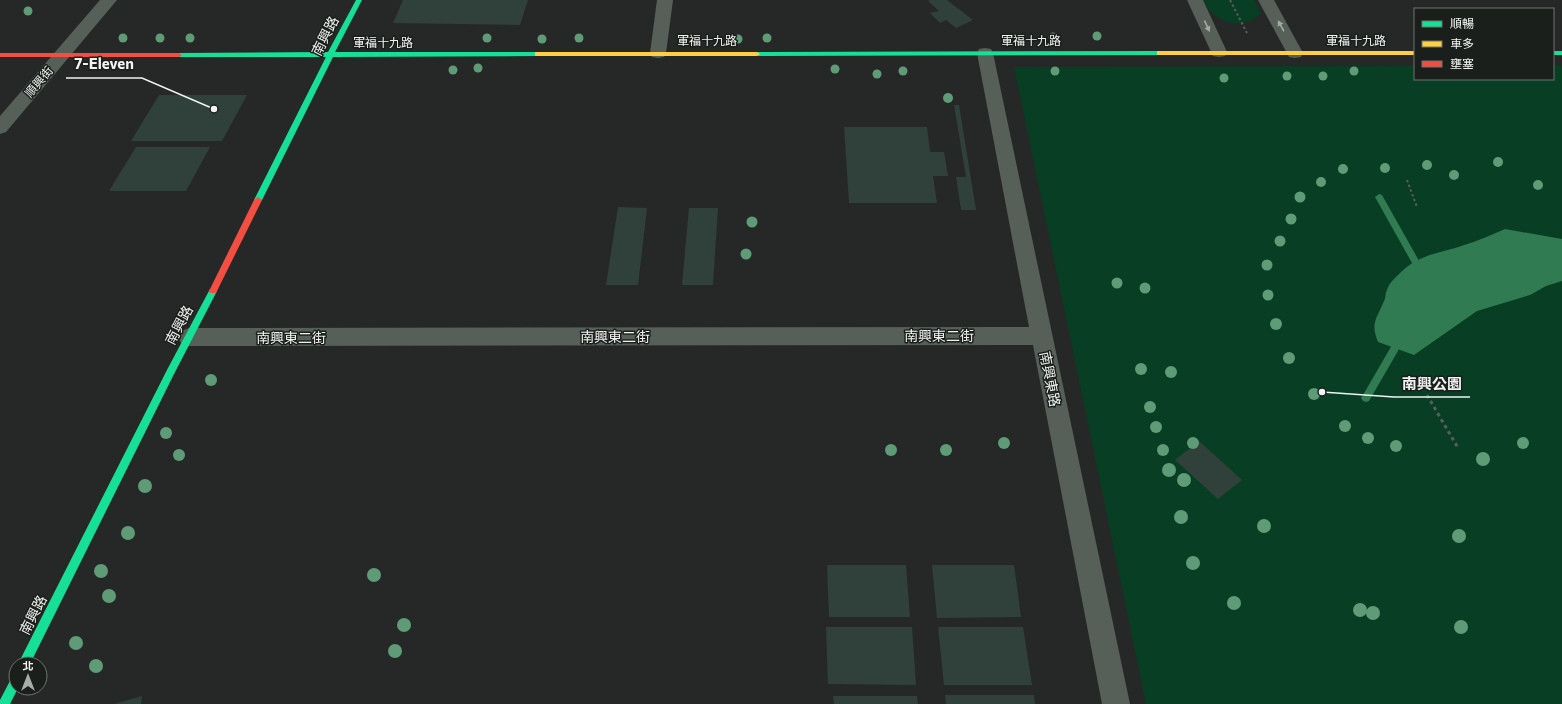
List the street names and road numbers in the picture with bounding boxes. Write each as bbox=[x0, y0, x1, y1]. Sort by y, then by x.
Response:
street label: 南興路 bbox=[307, 13, 342, 58]
street label: 軍福十九路 bbox=[677, 33, 737, 47]
street label: 軍福十九路 bbox=[1001, 33, 1061, 47]
street label: 軍福十九路 bbox=[1326, 33, 1386, 47]
street label: 軍福十九路 bbox=[353, 35, 413, 49]
street label: 順興街 bbox=[21, 63, 55, 100]
street label: 南興路 bbox=[161, 302, 196, 347]
street label: 南興東二街 bbox=[904, 327, 974, 344]
street label: 南興東二街 bbox=[580, 328, 650, 345]
street label: 南興東二街 bbox=[256, 329, 326, 346]
street label: 南興東路 bbox=[1037, 350, 1064, 408]
street label: 南興路 bbox=[15, 592, 50, 637]

